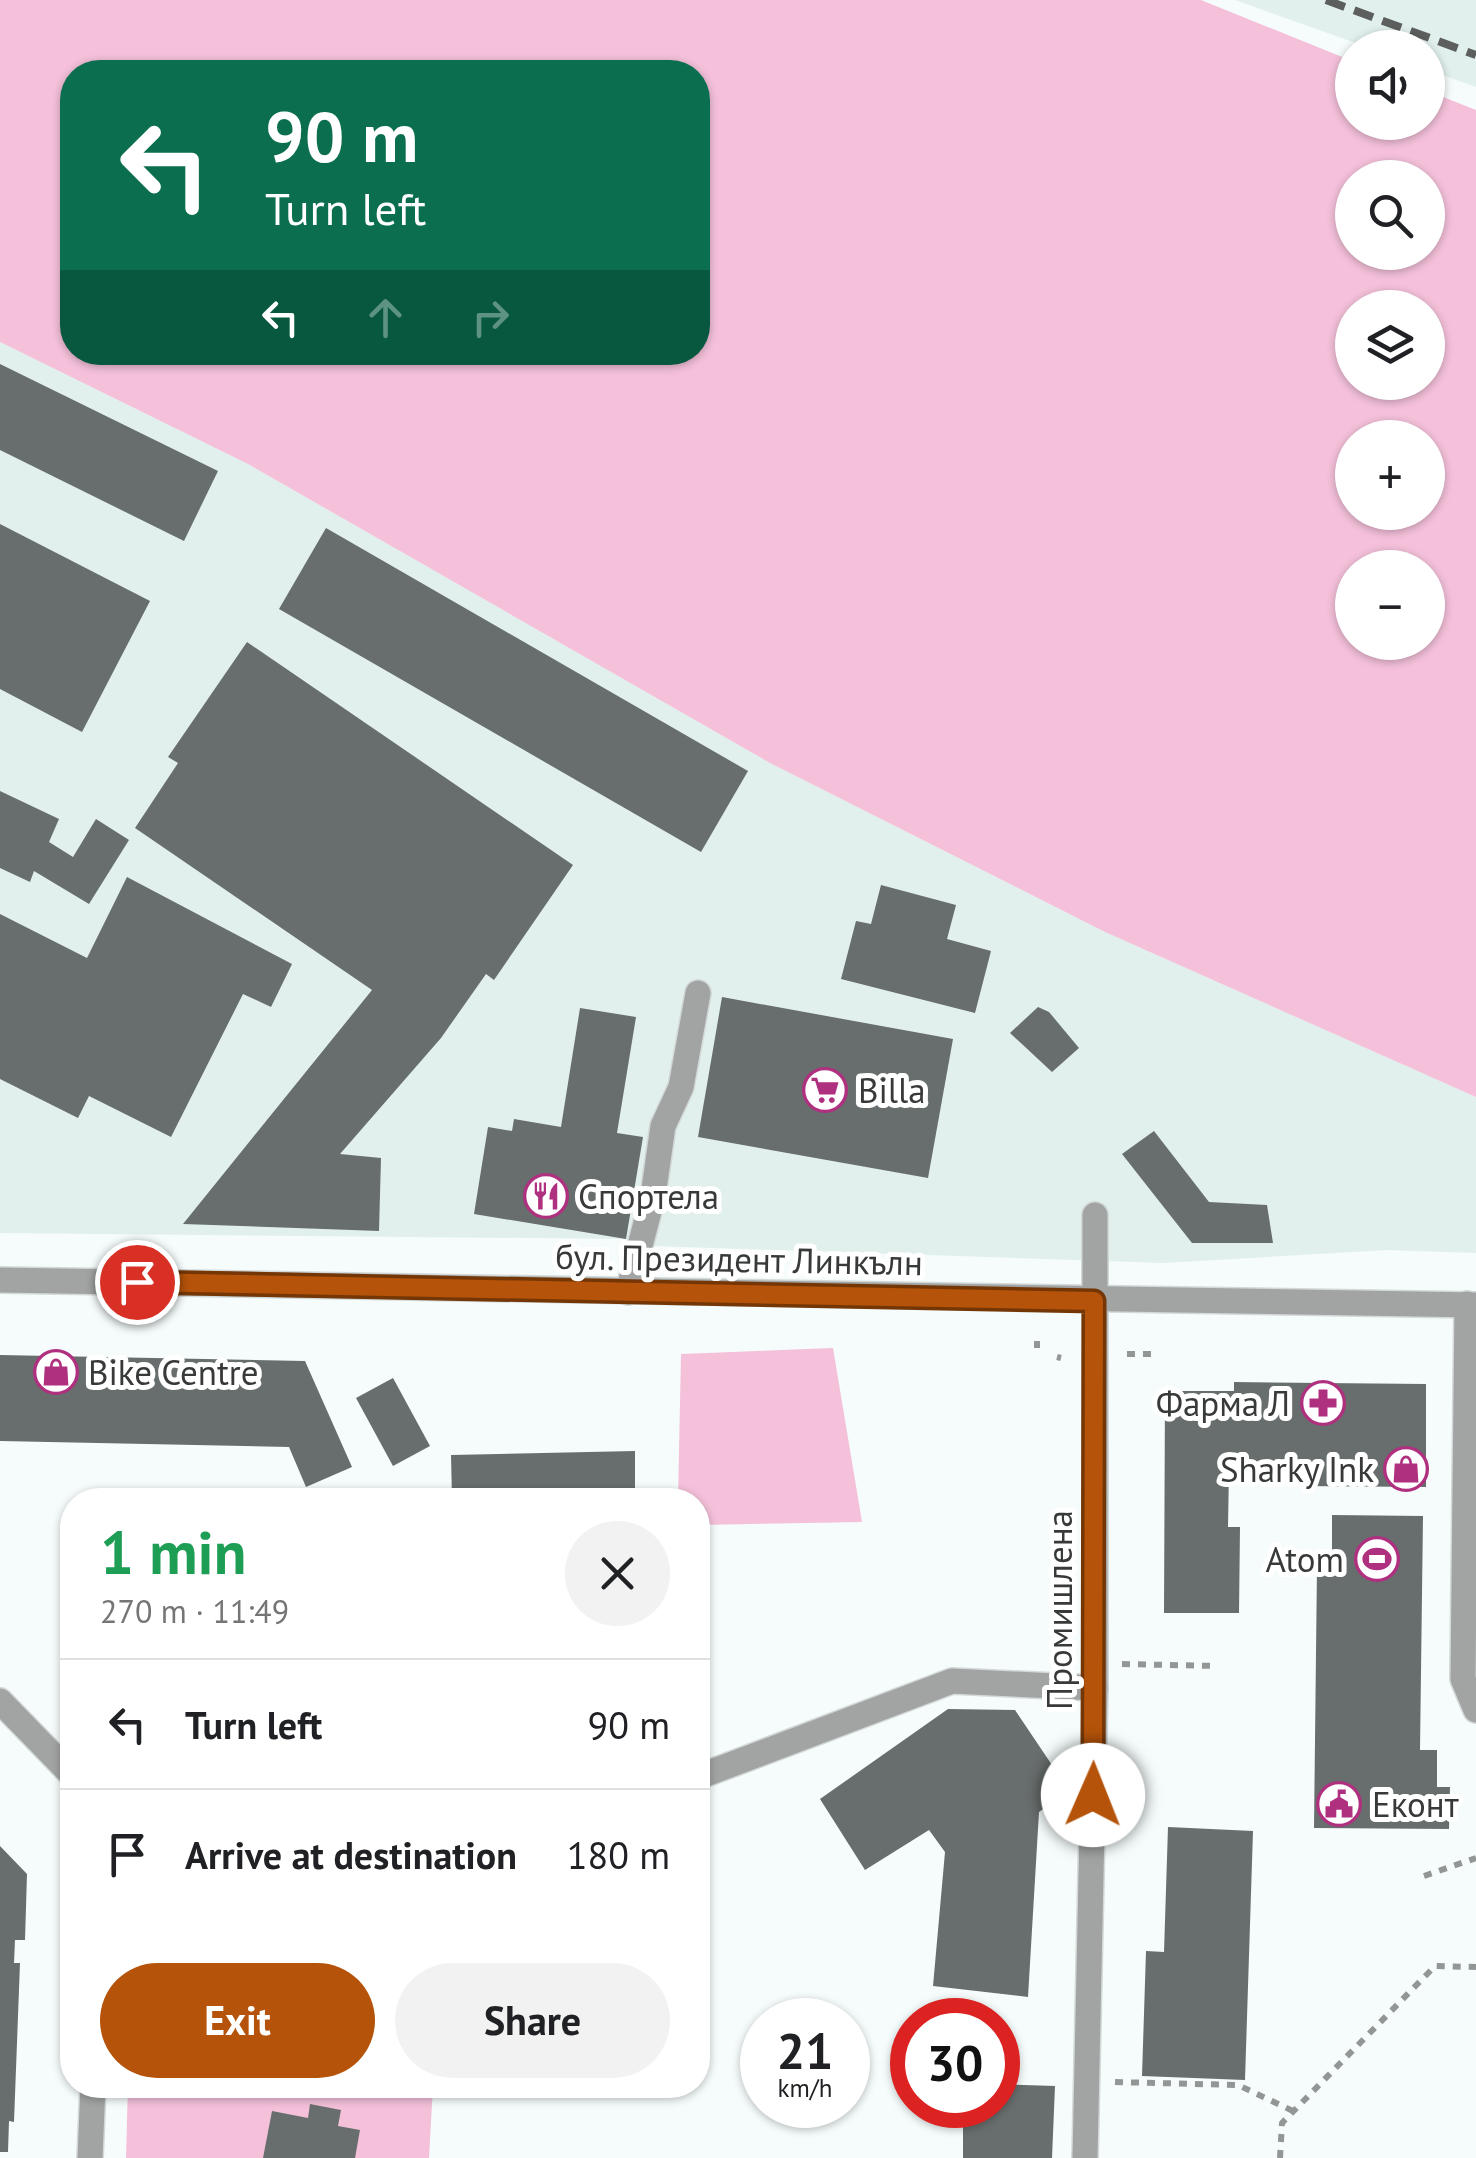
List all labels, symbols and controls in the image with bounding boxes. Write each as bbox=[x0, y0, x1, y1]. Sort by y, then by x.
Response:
map controls bbox=[1335, 30, 1445, 660]
button: sound bbox=[1335, 30, 1445, 140]
text: 90 m bbox=[265, 91, 418, 181]
icon: left bbox=[100, 100, 230, 230]
button: search bbox=[1335, 160, 1445, 270]
text: Turn left bbox=[265, 179, 426, 237]
icon: left bbox=[253, 290, 308, 345]
icon: ahead bbox=[358, 290, 413, 345]
icon: right bbox=[463, 290, 518, 345]
button: layers bbox=[1335, 290, 1445, 400]
button: + bbox=[1335, 420, 1445, 530]
button: − bbox=[1335, 550, 1445, 660]
supermarket icon: Billa bbox=[802, 1067, 848, 1113]
place label: Billa bbox=[858, 1067, 926, 1113]
restaurant icon: Спортела bbox=[523, 1173, 569, 1219]
place label: Спортела bbox=[578, 1173, 719, 1219]
street label: бул. Президент Линкълн bbox=[555, 1233, 923, 1285]
pin bbox=[95, 1240, 180, 1325]
icon: arrive bbox=[110, 1255, 165, 1310]
shop icon: Bike Centre bbox=[33, 1349, 79, 1395]
place label: Bike Centre bbox=[88, 1349, 259, 1395]
place label: Фарма Л bbox=[1156, 1380, 1290, 1426]
pharmacy icon: Фарма Л bbox=[1300, 1380, 1346, 1426]
place label: Sharky Ink bbox=[1220, 1446, 1374, 1492]
shop icon: Sharky Ink bbox=[1383, 1446, 1429, 1492]
street label: Промишлена bbox=[1036, 1510, 1082, 1710]
text: 1 min bbox=[100, 1513, 246, 1591]
button: close bbox=[565, 1521, 670, 1626]
place label: Atom bbox=[1265, 1536, 1344, 1582]
sports icon: Atom bbox=[1354, 1536, 1400, 1582]
text: 270 m · 11:49 bbox=[100, 1590, 289, 1632]
icon: left bbox=[100, 1697, 155, 1752]
text: Turn left bbox=[185, 1700, 322, 1749]
text: 90 m bbox=[588, 1700, 670, 1749]
position arrow bbox=[1041, 1743, 1145, 1847]
public building icon: Еконт bbox=[1316, 1781, 1362, 1827]
place label: Еконт bbox=[1372, 1781, 1459, 1827]
icon: arrive bbox=[100, 1827, 155, 1882]
text: Arrive at destination bbox=[185, 1830, 517, 1879]
text: 180 m bbox=[567, 1830, 670, 1879]
button: Exit bbox=[100, 1963, 375, 2078]
button: Share bbox=[395, 1963, 670, 2078]
speed limit sign: 30 bbox=[890, 1998, 1020, 2128]
text: 21 bbox=[777, 2018, 833, 2083]
text: km/h bbox=[778, 2072, 832, 2104]

